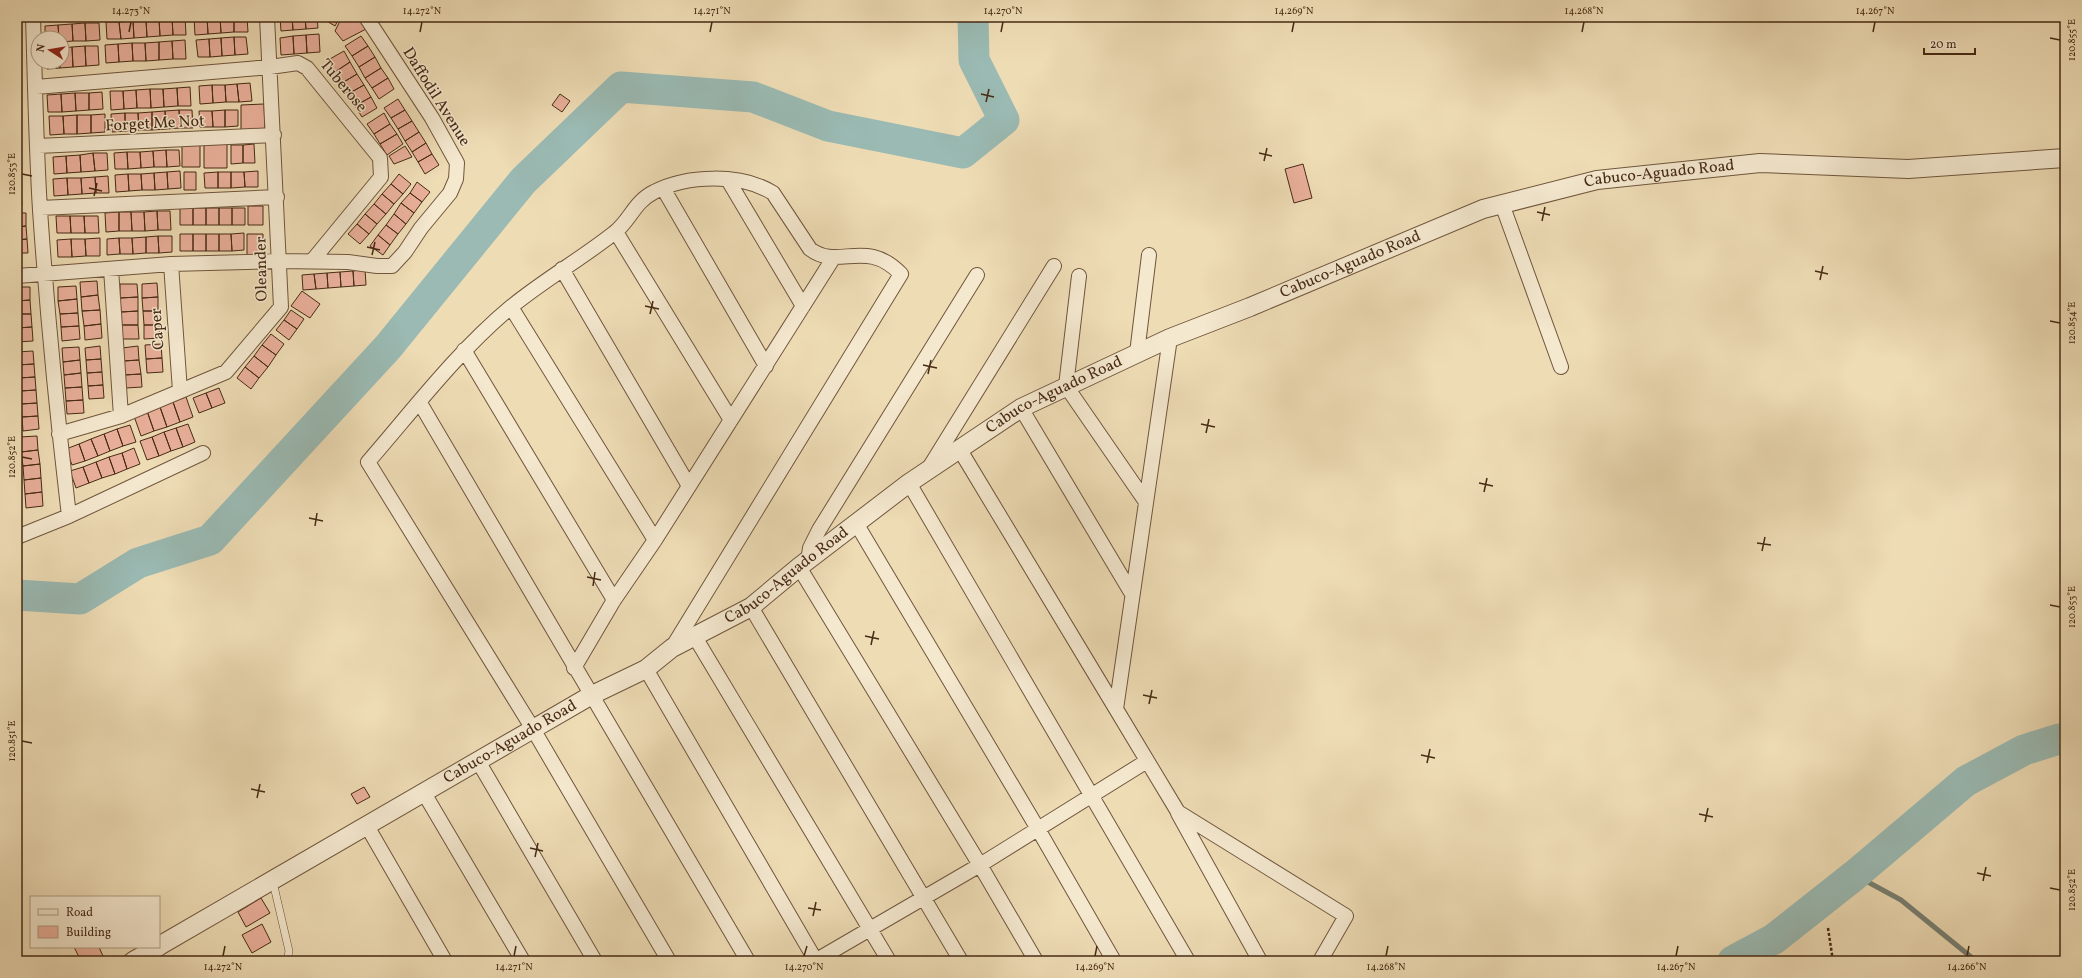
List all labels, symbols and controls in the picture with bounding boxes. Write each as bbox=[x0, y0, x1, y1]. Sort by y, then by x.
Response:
text: 14.273°N bbox=[112, 4, 151, 18]
text: 14.272°N bbox=[403, 4, 442, 18]
text: 14.271°N bbox=[693, 4, 731, 18]
text: 14.270°N bbox=[984, 4, 1023, 18]
text: 14.269°N bbox=[1275, 4, 1314, 18]
text: 14.268°N bbox=[1565, 4, 1604, 18]
text: 14.267°N bbox=[1856, 4, 1895, 18]
text: 120.855°E bbox=[2065, 19, 2079, 61]
north arrow bbox=[30, 30, 70, 70]
scale bar bbox=[1924, 30, 1975, 56]
text: 20 m bbox=[1930, 37, 1957, 53]
text: N bbox=[34, 43, 50, 54]
street label: Daffodil Avenue bbox=[397, 43, 475, 151]
street label: Tuberose bbox=[314, 55, 372, 117]
street label: Forget Me Not bbox=[105, 110, 206, 138]
text: 120.853°E bbox=[5, 153, 19, 195]
street label: Cabuco-Aguado Road bbox=[1582, 155, 1736, 194]
street label: Cabuco-Aguado Road bbox=[1277, 225, 1424, 304]
street label: Oleander bbox=[250, 236, 274, 302]
text: 120.854°E bbox=[2065, 302, 2079, 344]
street label: Caper bbox=[146, 307, 170, 351]
street label: Cabuco-Aguado Road bbox=[982, 351, 1126, 439]
text: 120.852°E bbox=[5, 436, 19, 478]
street label: Cabuco-Aguado Road bbox=[721, 522, 853, 630]
text: 120.853°E bbox=[2065, 586, 2079, 628]
street label: Cabuco-Aguado Road bbox=[439, 695, 581, 790]
text: 120.851°E bbox=[5, 721, 19, 761]
text: 120.852°E bbox=[2065, 869, 2079, 911]
legend bbox=[30, 896, 160, 948]
text: Road bbox=[66, 905, 93, 921]
text: Building bbox=[66, 925, 111, 941]
text: 14.272°N bbox=[204, 960, 243, 974]
text: 14.271°N bbox=[495, 960, 533, 974]
text: 14.270°N bbox=[785, 960, 824, 974]
text: 14.269°N bbox=[1076, 960, 1115, 974]
text: 14.268°N bbox=[1367, 960, 1406, 974]
text: 14.267°N bbox=[1657, 960, 1696, 974]
text: 14.266°N bbox=[1948, 960, 1987, 974]

